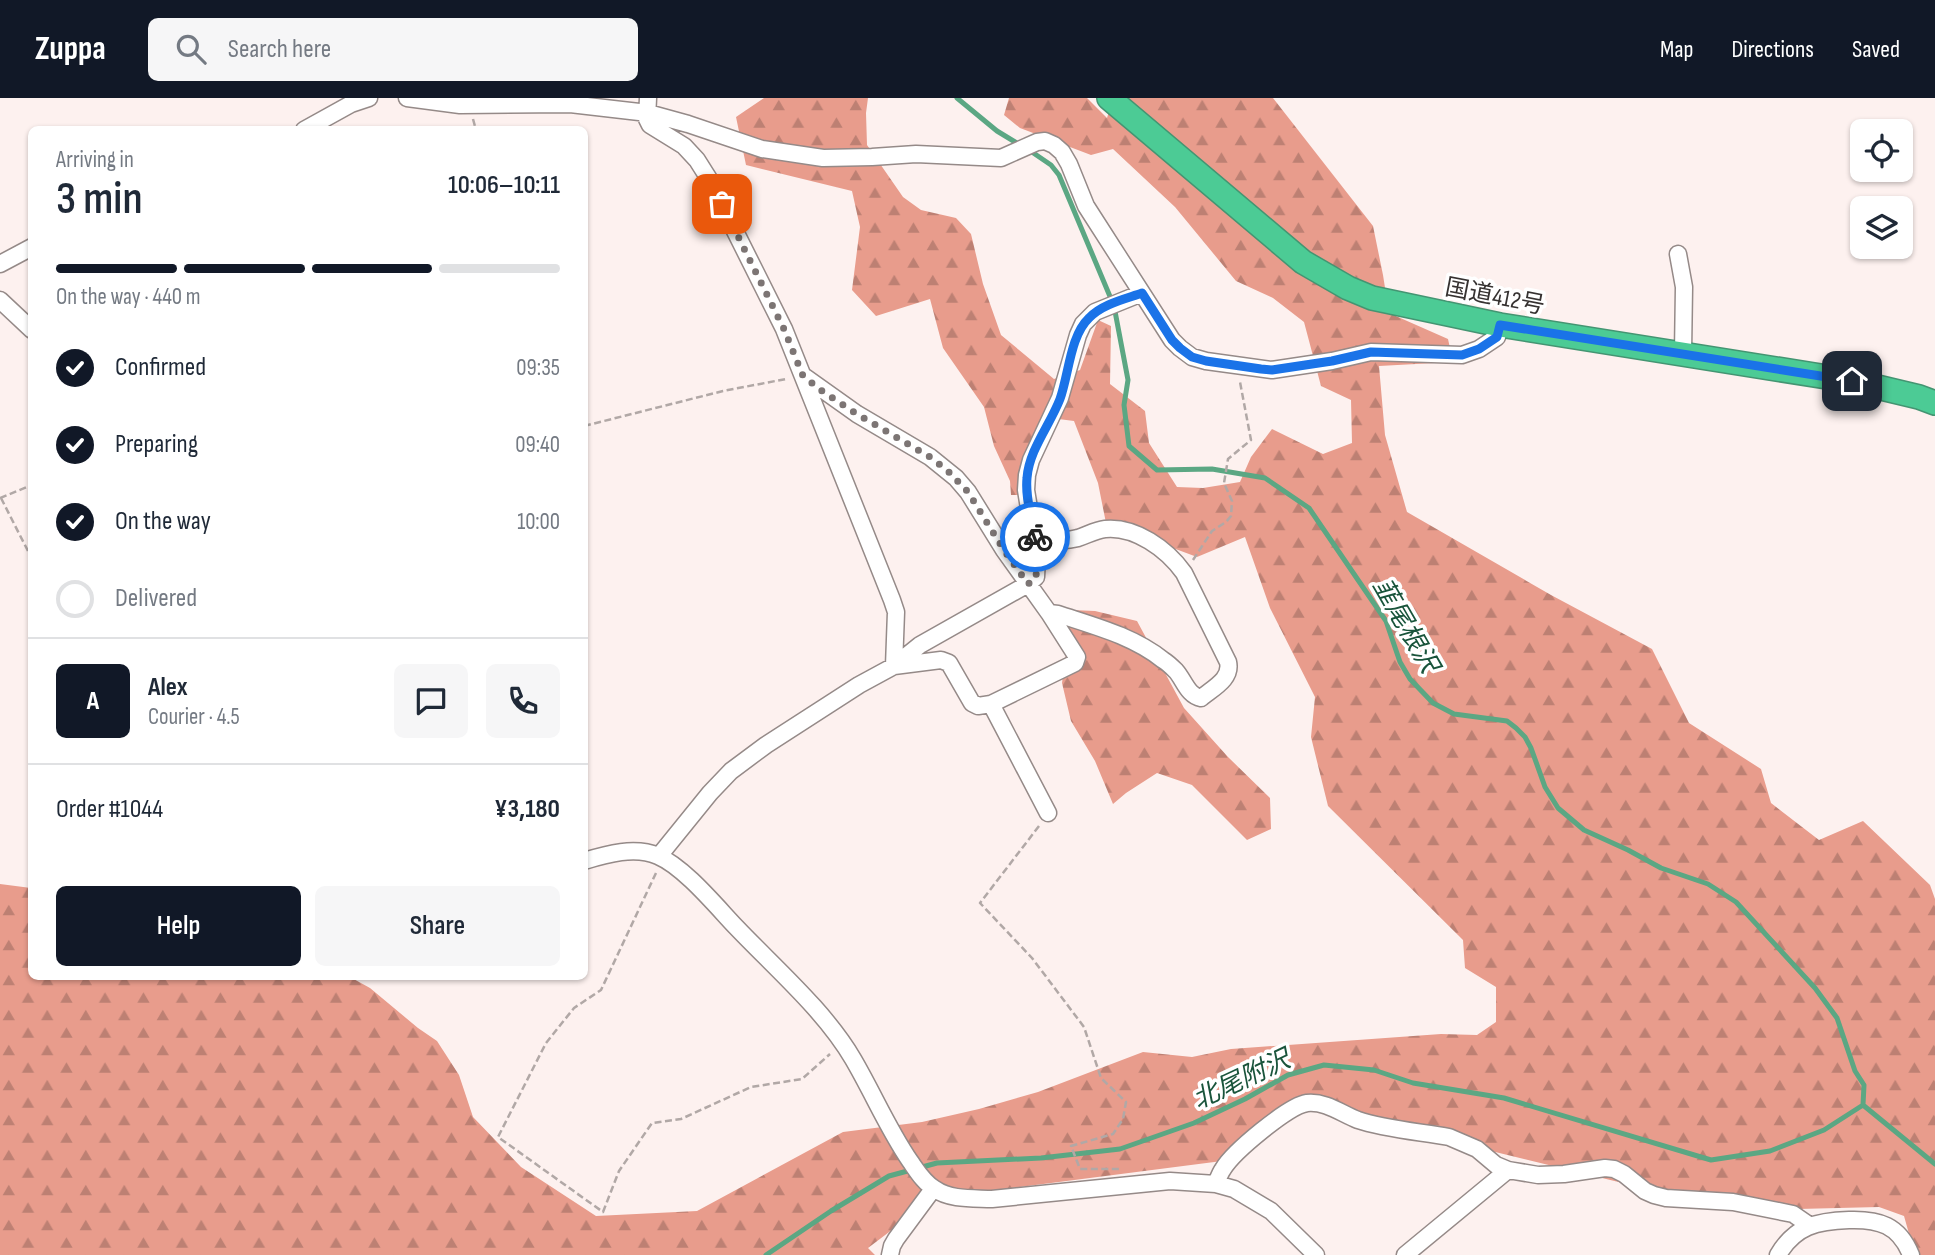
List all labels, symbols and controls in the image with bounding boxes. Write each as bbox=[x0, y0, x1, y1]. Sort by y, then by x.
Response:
search box bbox=[148, 18, 638, 81]
text: Zuppa bbox=[35, 29, 106, 69]
icon: search bbox=[172, 30, 210, 68]
text: Search here bbox=[228, 34, 331, 65]
text: Map bbox=[1660, 35, 1693, 64]
text: Directions bbox=[1731, 35, 1814, 64]
text: Saved bbox=[1852, 35, 1900, 64]
map controls bbox=[1850, 119, 1913, 259]
button: locate bbox=[1850, 119, 1913, 182]
text: Arriving in bbox=[56, 146, 134, 174]
text: 10:06–10:11 bbox=[448, 170, 560, 201]
text: 3 min bbox=[56, 172, 143, 227]
pin bbox=[692, 174, 752, 234]
icon: bag bbox=[703, 185, 741, 223]
button: layers bbox=[1850, 196, 1913, 259]
street label: 国道412号 bbox=[1443, 273, 1547, 320]
text: On the way · 440 m bbox=[56, 283, 201, 311]
icon: check bbox=[56, 349, 94, 387]
pin bbox=[1822, 351, 1882, 411]
text: Confirmed bbox=[115, 352, 206, 383]
text: 09:35 bbox=[516, 354, 560, 382]
icon: home bbox=[1833, 362, 1871, 400]
icon: check bbox=[56, 426, 94, 464]
text: Preparing bbox=[115, 429, 198, 460]
text: 09:40 bbox=[515, 431, 560, 459]
courier bbox=[1000, 502, 1070, 572]
icon: check bbox=[56, 503, 94, 541]
text: On the way bbox=[115, 506, 211, 537]
text: 10:00 bbox=[517, 508, 560, 536]
icon: bike bbox=[1016, 518, 1054, 556]
water label: 韮尾根沢 bbox=[1365, 573, 1446, 681]
text: Delivered bbox=[115, 583, 197, 614]
button: chat bbox=[394, 664, 468, 738]
button: phone bbox=[486, 664, 560, 738]
text: Alex bbox=[148, 672, 188, 703]
text: A bbox=[87, 686, 99, 717]
text: Courier · 4.5 bbox=[148, 703, 240, 731]
text: Order #1044 bbox=[56, 794, 163, 825]
text: ¥3,180 bbox=[494, 794, 560, 825]
button: Help bbox=[56, 886, 301, 966]
button: Share bbox=[315, 886, 560, 966]
water label: 北尾附沢 bbox=[1188, 1043, 1298, 1116]

